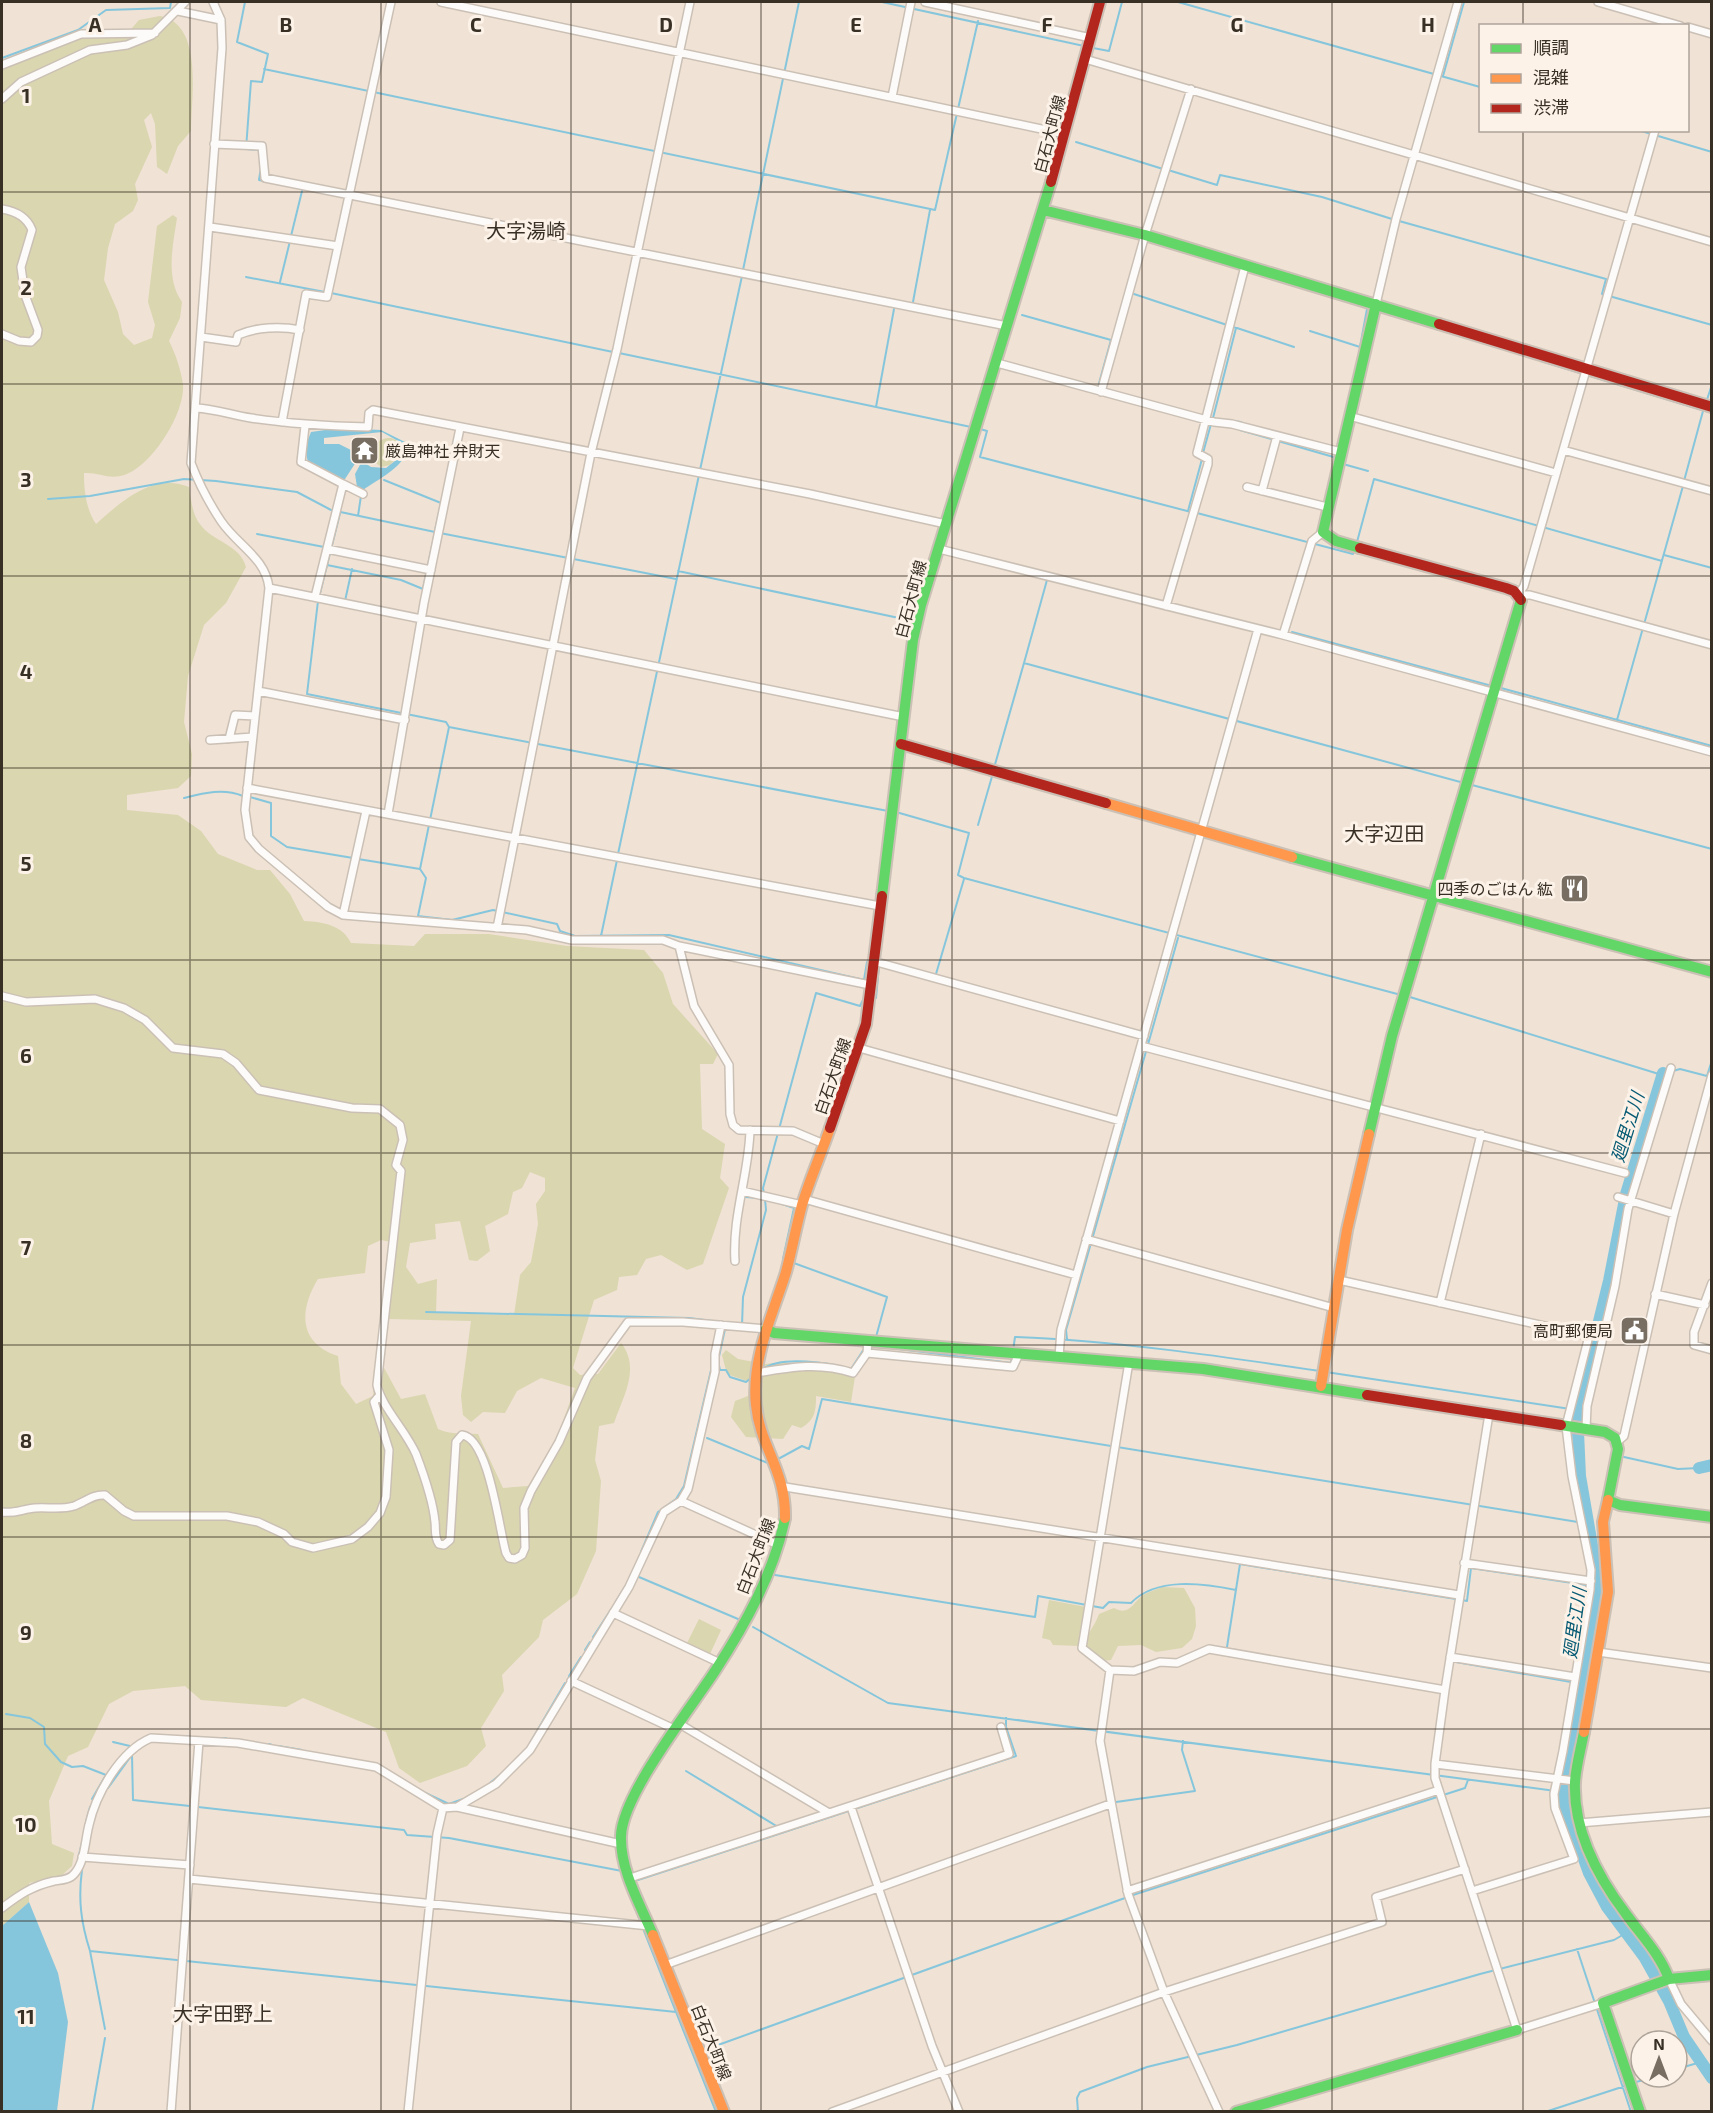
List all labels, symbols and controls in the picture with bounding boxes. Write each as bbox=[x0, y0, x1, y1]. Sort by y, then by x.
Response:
text: A bbox=[88, 12, 102, 36]
text: B bbox=[280, 12, 292, 36]
text: C bbox=[470, 12, 482, 36]
text: D bbox=[659, 12, 673, 36]
text: E bbox=[850, 12, 862, 36]
text: F bbox=[1041, 12, 1053, 36]
text: G bbox=[1231, 12, 1243, 36]
text: H bbox=[1421, 12, 1435, 36]
legend bbox=[1479, 24, 1689, 132]
text: 順調 bbox=[1533, 36, 1569, 58]
text: 混雑 bbox=[1533, 66, 1569, 88]
text: 1 bbox=[22, 83, 30, 107]
street label: 白石大町線 bbox=[1029, 93, 1069, 175]
text: 渋滞 bbox=[1533, 96, 1569, 118]
district label: 大字湯崎 bbox=[486, 218, 566, 242]
text: 2 bbox=[20, 275, 32, 299]
temple icon: 厳島神社 弁財天 bbox=[348, 434, 380, 466]
place label: 厳島神社 弁財天 bbox=[385, 441, 501, 460]
text: 3 bbox=[20, 467, 32, 491]
street label: 白石大町線 bbox=[890, 558, 930, 640]
text: 4 bbox=[20, 659, 33, 683]
district label: 大字辺田 bbox=[1344, 821, 1424, 845]
text: 5 bbox=[20, 851, 32, 875]
restaurant icon: 四季のごはん 紘 bbox=[1558, 872, 1590, 904]
place label: 四季のごはん 紘 bbox=[1437, 879, 1553, 898]
street label: 白石大町線 bbox=[810, 1035, 854, 1117]
text: 6 bbox=[20, 1043, 32, 1067]
water label: 廻里江川 bbox=[1606, 1087, 1649, 1165]
text: 7 bbox=[21, 1235, 32, 1259]
public building icon: 高町郵便局 bbox=[1618, 1314, 1650, 1346]
place label: 高町郵便局 bbox=[1533, 1321, 1613, 1340]
text: 8 bbox=[20, 1428, 32, 1452]
street label: 白石大町線 bbox=[732, 1515, 778, 1597]
water label: 廻里江川 bbox=[1558, 1584, 1590, 1660]
text: 9 bbox=[20, 1620, 32, 1644]
text: 10 bbox=[15, 1812, 37, 1836]
district label: 大字田野上 bbox=[173, 2001, 273, 2025]
street label: 白石大町線 bbox=[688, 2001, 736, 2083]
text: 11 bbox=[17, 2004, 35, 2028]
north arrow bbox=[1629, 2029, 1689, 2089]
text: N bbox=[1653, 2034, 1665, 2053]

